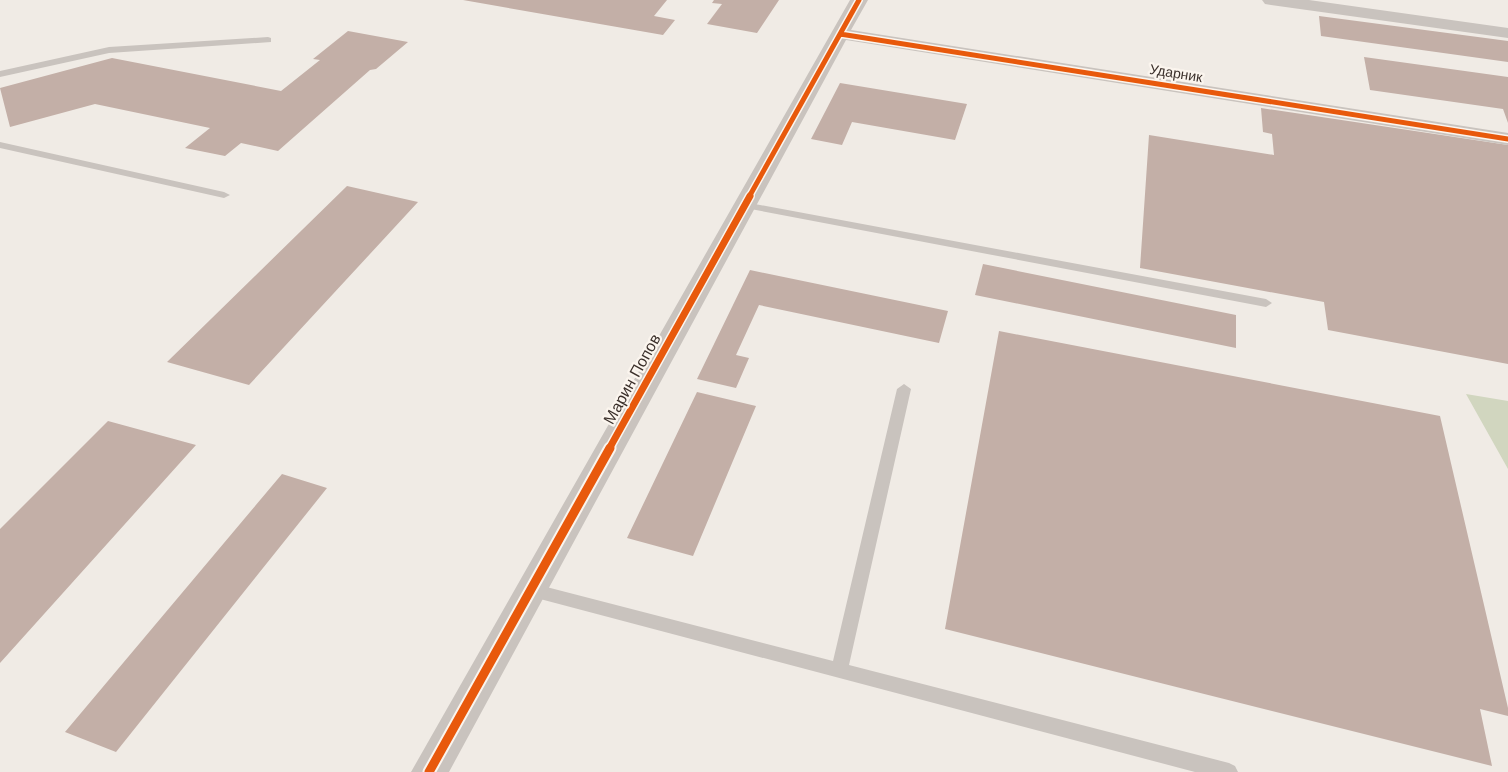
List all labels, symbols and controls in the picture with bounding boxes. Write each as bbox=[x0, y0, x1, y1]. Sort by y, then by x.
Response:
street label: Ударник bbox=[1148, 61, 1204, 85]
street label: Марин Попов bbox=[600, 331, 664, 427]

